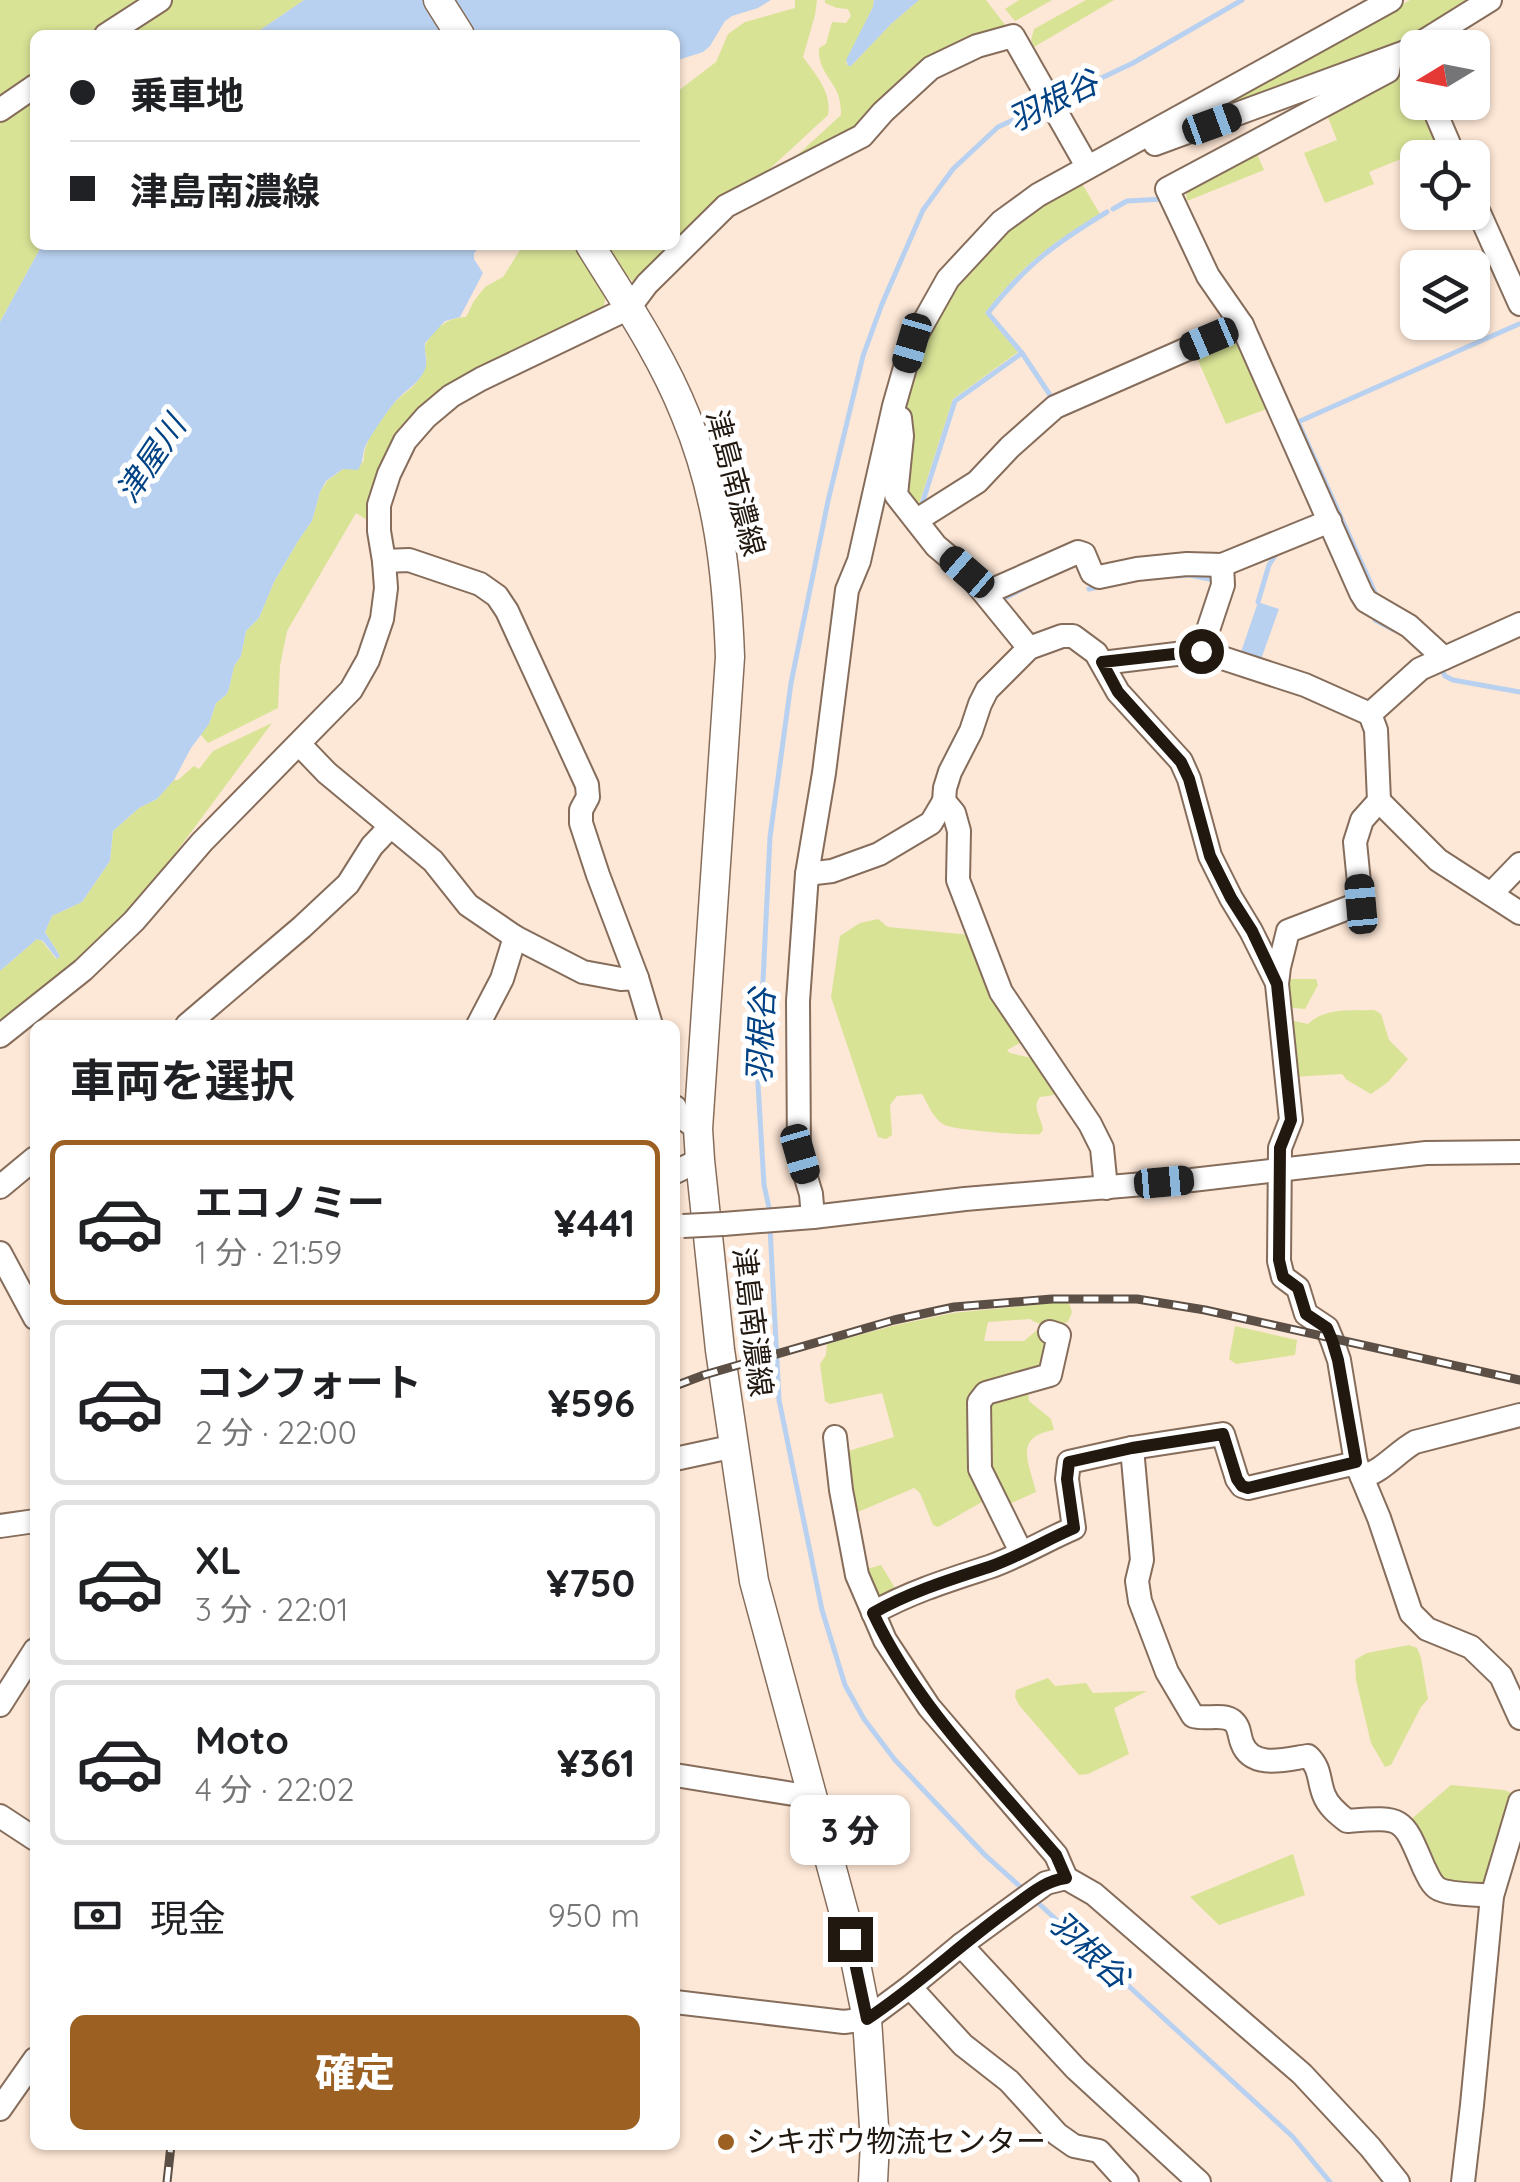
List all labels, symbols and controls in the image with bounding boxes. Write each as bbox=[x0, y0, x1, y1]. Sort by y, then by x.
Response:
north arrow bbox=[1400, 30, 1490, 120]
map controls bbox=[1400, 30, 1490, 340]
water label: 羽根谷 bbox=[1001, 60, 1107, 139]
text: 乗車地 bbox=[130, 71, 244, 119]
car bbox=[1179, 100, 1245, 148]
button: locate bbox=[1400, 140, 1490, 230]
text: 津島南濃線 bbox=[130, 167, 320, 215]
button: layers bbox=[1400, 250, 1490, 340]
car bbox=[889, 310, 935, 376]
car bbox=[1176, 313, 1242, 365]
water label: 津屋川 bbox=[107, 405, 195, 509]
street label: 津島南濃線 bbox=[698, 405, 774, 560]
car bbox=[935, 541, 999, 603]
route start bbox=[1179, 629, 1224, 674]
car bbox=[1343, 873, 1379, 935]
water label: 羽根谷 bbox=[738, 984, 782, 1085]
text: 車両を選択 bbox=[70, 1052, 295, 1108]
car bbox=[777, 1121, 823, 1187]
car bbox=[1133, 1164, 1195, 1200]
icon: car bbox=[75, 1178, 165, 1268]
text: エコノミー bbox=[195, 1178, 385, 1226]
text: ¥441 bbox=[554, 1199, 635, 1247]
text: 1 分 · 21:59 bbox=[195, 1232, 342, 1272]
street label: 津島南濃線 bbox=[725, 1245, 781, 1399]
icon: car bbox=[75, 1358, 165, 1448]
text: コンフォート bbox=[195, 1358, 422, 1406]
text: ¥596 bbox=[548, 1379, 635, 1427]
text: 2 分 · 22:00 bbox=[195, 1412, 357, 1452]
text: XL bbox=[195, 1536, 241, 1584]
icon: car bbox=[75, 1538, 165, 1628]
text: ¥750 bbox=[546, 1559, 635, 1607]
text: 3 分 · 22:01 bbox=[195, 1589, 349, 1629]
text: Moto bbox=[195, 1716, 289, 1764]
icon: car bbox=[75, 1718, 165, 1808]
text: ¥361 bbox=[557, 1739, 635, 1787]
text: 4 分 · 22:02 bbox=[195, 1769, 355, 1809]
callout: 3 分 bbox=[790, 1794, 910, 1864]
text: 3 分 bbox=[821, 1810, 879, 1850]
icon: cash bbox=[70, 1888, 125, 1943]
text: 現金 bbox=[150, 1894, 226, 1942]
text: 950 m bbox=[548, 1895, 640, 1935]
water label: 羽根谷 bbox=[1041, 1902, 1141, 1999]
route end bbox=[828, 1917, 873, 1962]
button: 確定 bbox=[70, 2015, 640, 2130]
place label: シキボウ物流センター bbox=[746, 2122, 1046, 2160]
marker: シキボウ物流センター bbox=[715, 2131, 737, 2153]

